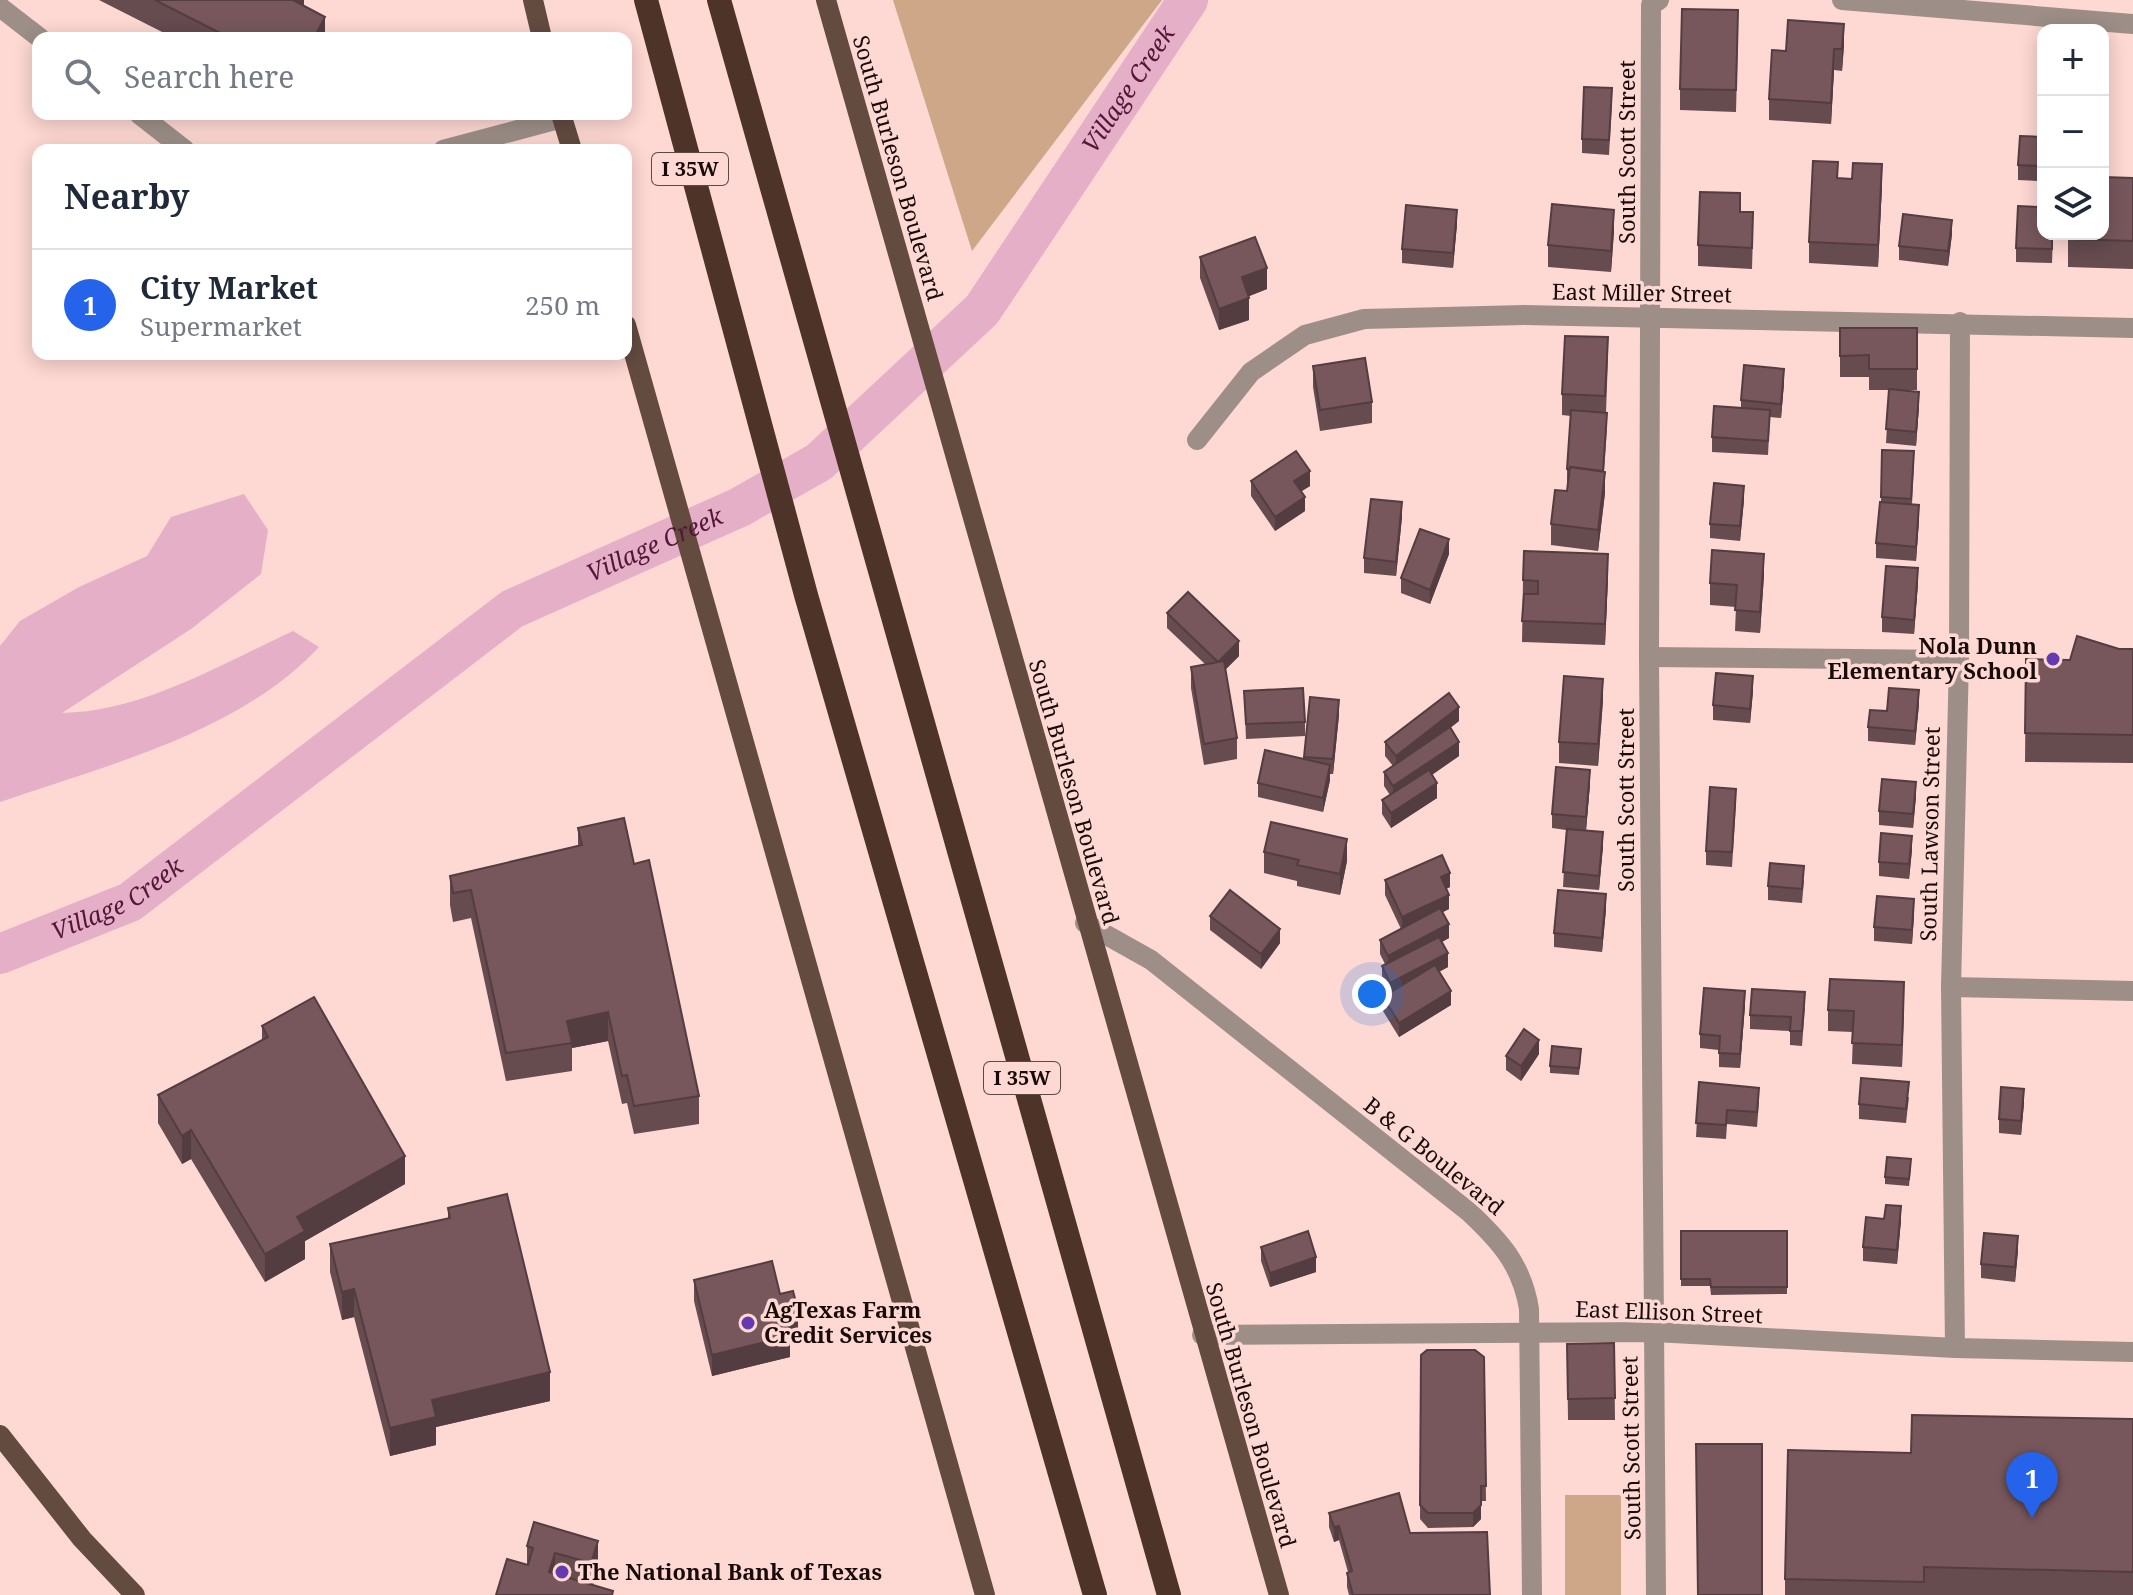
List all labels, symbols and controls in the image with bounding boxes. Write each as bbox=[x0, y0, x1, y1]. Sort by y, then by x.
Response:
water label: Village Creek bbox=[1073, 17, 1182, 159]
map controls bbox=[2037, 24, 2109, 240]
button: + bbox=[2037, 24, 2109, 96]
search box bbox=[32, 32, 632, 120]
street label: South Burleson Boulevard bbox=[847, 32, 951, 304]
icon: search bbox=[60, 54, 104, 98]
text: Search here bbox=[124, 56, 294, 97]
street label: South Scott Street bbox=[1611, 60, 1641, 244]
button: − bbox=[2037, 96, 2109, 168]
road number: I 35W bbox=[652, 153, 728, 185]
button: layers bbox=[2037, 168, 2109, 240]
text: Nearby bbox=[64, 173, 190, 219]
text: City Market bbox=[140, 267, 318, 308]
street label: East Miller Street bbox=[1552, 275, 1733, 309]
text: 1 bbox=[83, 287, 97, 323]
text: 250 m bbox=[525, 287, 600, 323]
text: Supermarket bbox=[140, 308, 302, 344]
water label: Village Creek bbox=[581, 498, 729, 589]
place label: Nola Dunn Elementary School bbox=[1828, 630, 2037, 685]
marker: Nola Dunn Elementary School bbox=[2044, 650, 2062, 668]
street label: South Burleson Boulevard bbox=[1023, 656, 1127, 928]
street label: South Scott Street bbox=[1610, 708, 1640, 892]
street label: South Lawson Street bbox=[1912, 726, 1946, 942]
water label: Village Creek bbox=[46, 848, 190, 947]
your location bbox=[1352, 974, 1392, 1014]
road number: I 35W bbox=[984, 1062, 1060, 1094]
street label: B & G Boulevard bbox=[1358, 1089, 1511, 1221]
street label: South Burleson Boulevard bbox=[1200, 1279, 1304, 1551]
street label: East Ellison Street bbox=[1575, 1293, 1764, 1329]
place label: AgTexas Farm Credit Services bbox=[764, 1294, 932, 1349]
marker: AgTexas Farm Credit Services bbox=[739, 1314, 757, 1332]
street label: South Scott Street bbox=[1613, 1355, 1647, 1540]
pin: 1 bbox=[2006, 1452, 2058, 1518]
place label: The National Bank of Texas bbox=[578, 1556, 882, 1586]
marker: The National Bank of Texas bbox=[553, 1563, 571, 1581]

